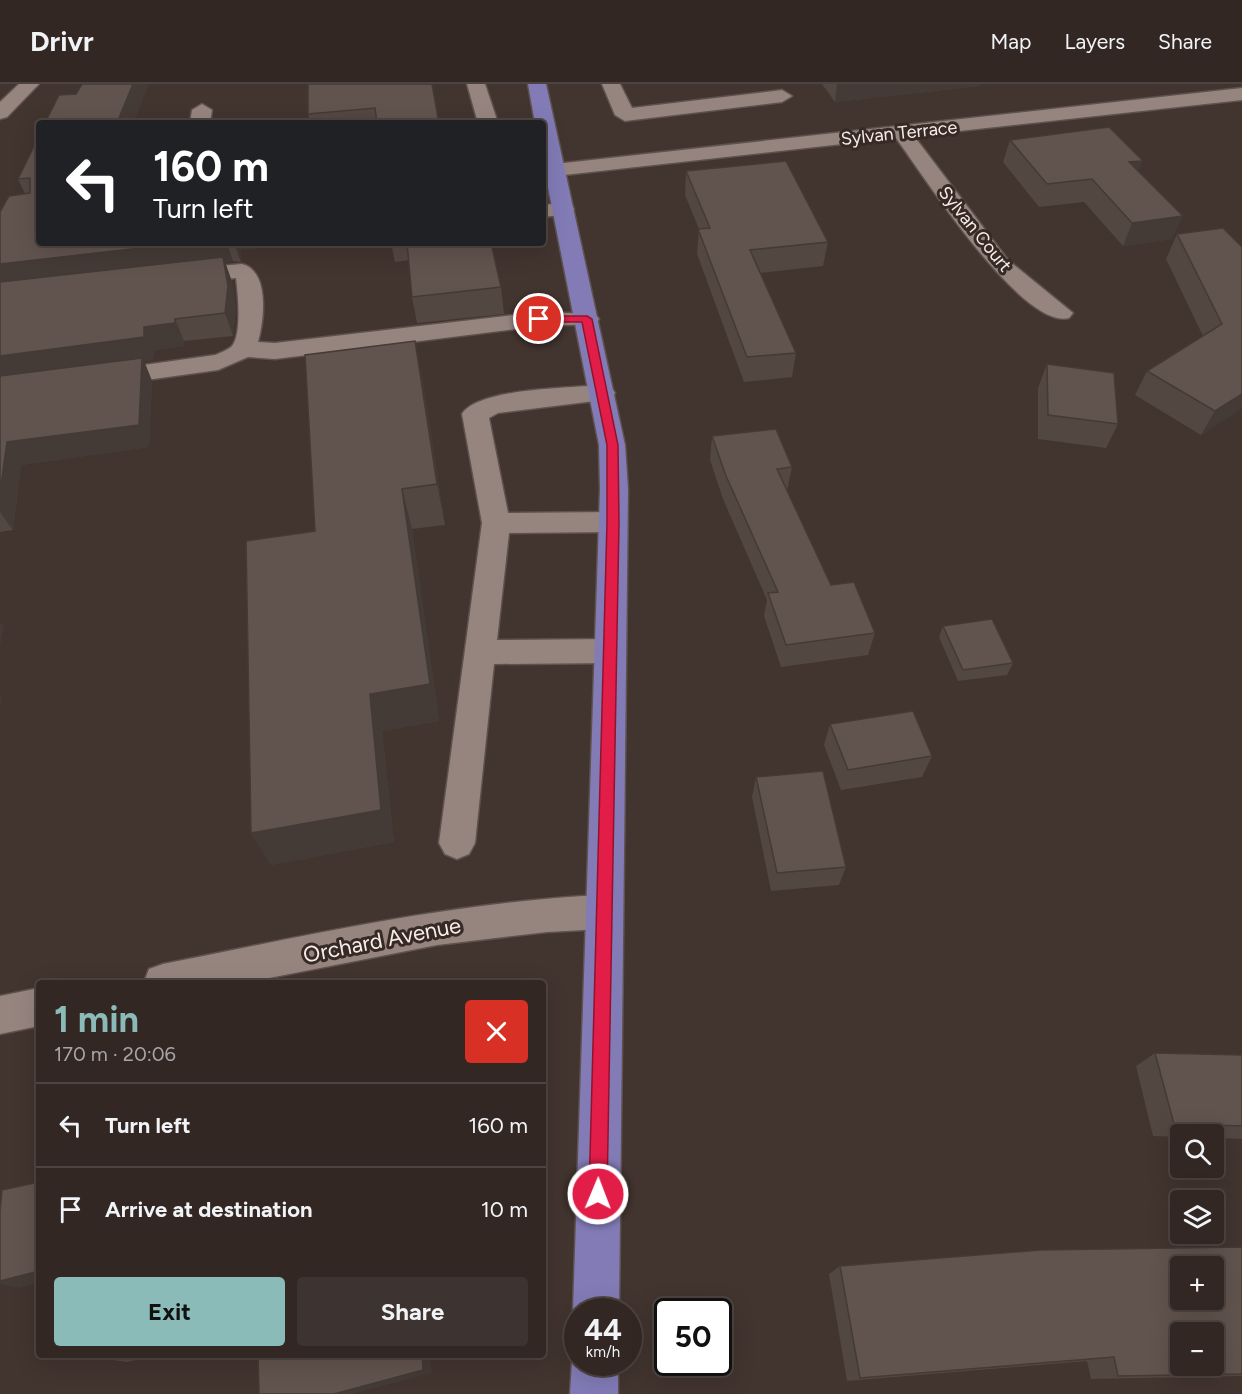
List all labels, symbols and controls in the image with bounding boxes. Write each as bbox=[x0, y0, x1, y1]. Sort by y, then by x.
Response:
text: Drivr bbox=[30, 24, 94, 58]
text: Map bbox=[991, 29, 1031, 54]
text: Layers bbox=[1064, 29, 1125, 54]
text: Share bbox=[1158, 29, 1212, 54]
street label: Sylvan Terrace bbox=[840, 116, 958, 150]
text: 160 m bbox=[153, 141, 269, 192]
icon: left bbox=[54, 144, 132, 222]
street label: Sylvan Court bbox=[934, 182, 1016, 276]
text: Turn left bbox=[153, 192, 253, 225]
pin bbox=[513, 293, 564, 344]
icon: arrive bbox=[522, 302, 555, 335]
street label: Orchard Avenue bbox=[301, 911, 463, 969]
text: 1 min bbox=[54, 998, 139, 1041]
button: close bbox=[465, 1000, 528, 1063]
text: 170 m · 20:06 bbox=[54, 1042, 176, 1066]
icon: left bbox=[54, 1109, 87, 1142]
text: Turn left bbox=[105, 1112, 191, 1139]
text: 160 m bbox=[468, 1112, 528, 1139]
map controls bbox=[1170, 1124, 1224, 1376]
button: search bbox=[1170, 1124, 1224, 1178]
position arrow bbox=[566, 1162, 630, 1226]
button: layers bbox=[1170, 1190, 1224, 1244]
icon: arrive bbox=[54, 1193, 87, 1226]
text: Arrive at destination bbox=[105, 1196, 313, 1223]
text: 10 m bbox=[481, 1196, 528, 1223]
button: + bbox=[1170, 1256, 1224, 1310]
button: Exit bbox=[54, 1277, 285, 1346]
button: Share bbox=[297, 1277, 528, 1346]
speed limit sign: 50 bbox=[654, 1298, 732, 1376]
text: 44 bbox=[584, 1311, 622, 1348]
button: − bbox=[1170, 1322, 1224, 1376]
text: km/h bbox=[586, 1343, 620, 1361]

